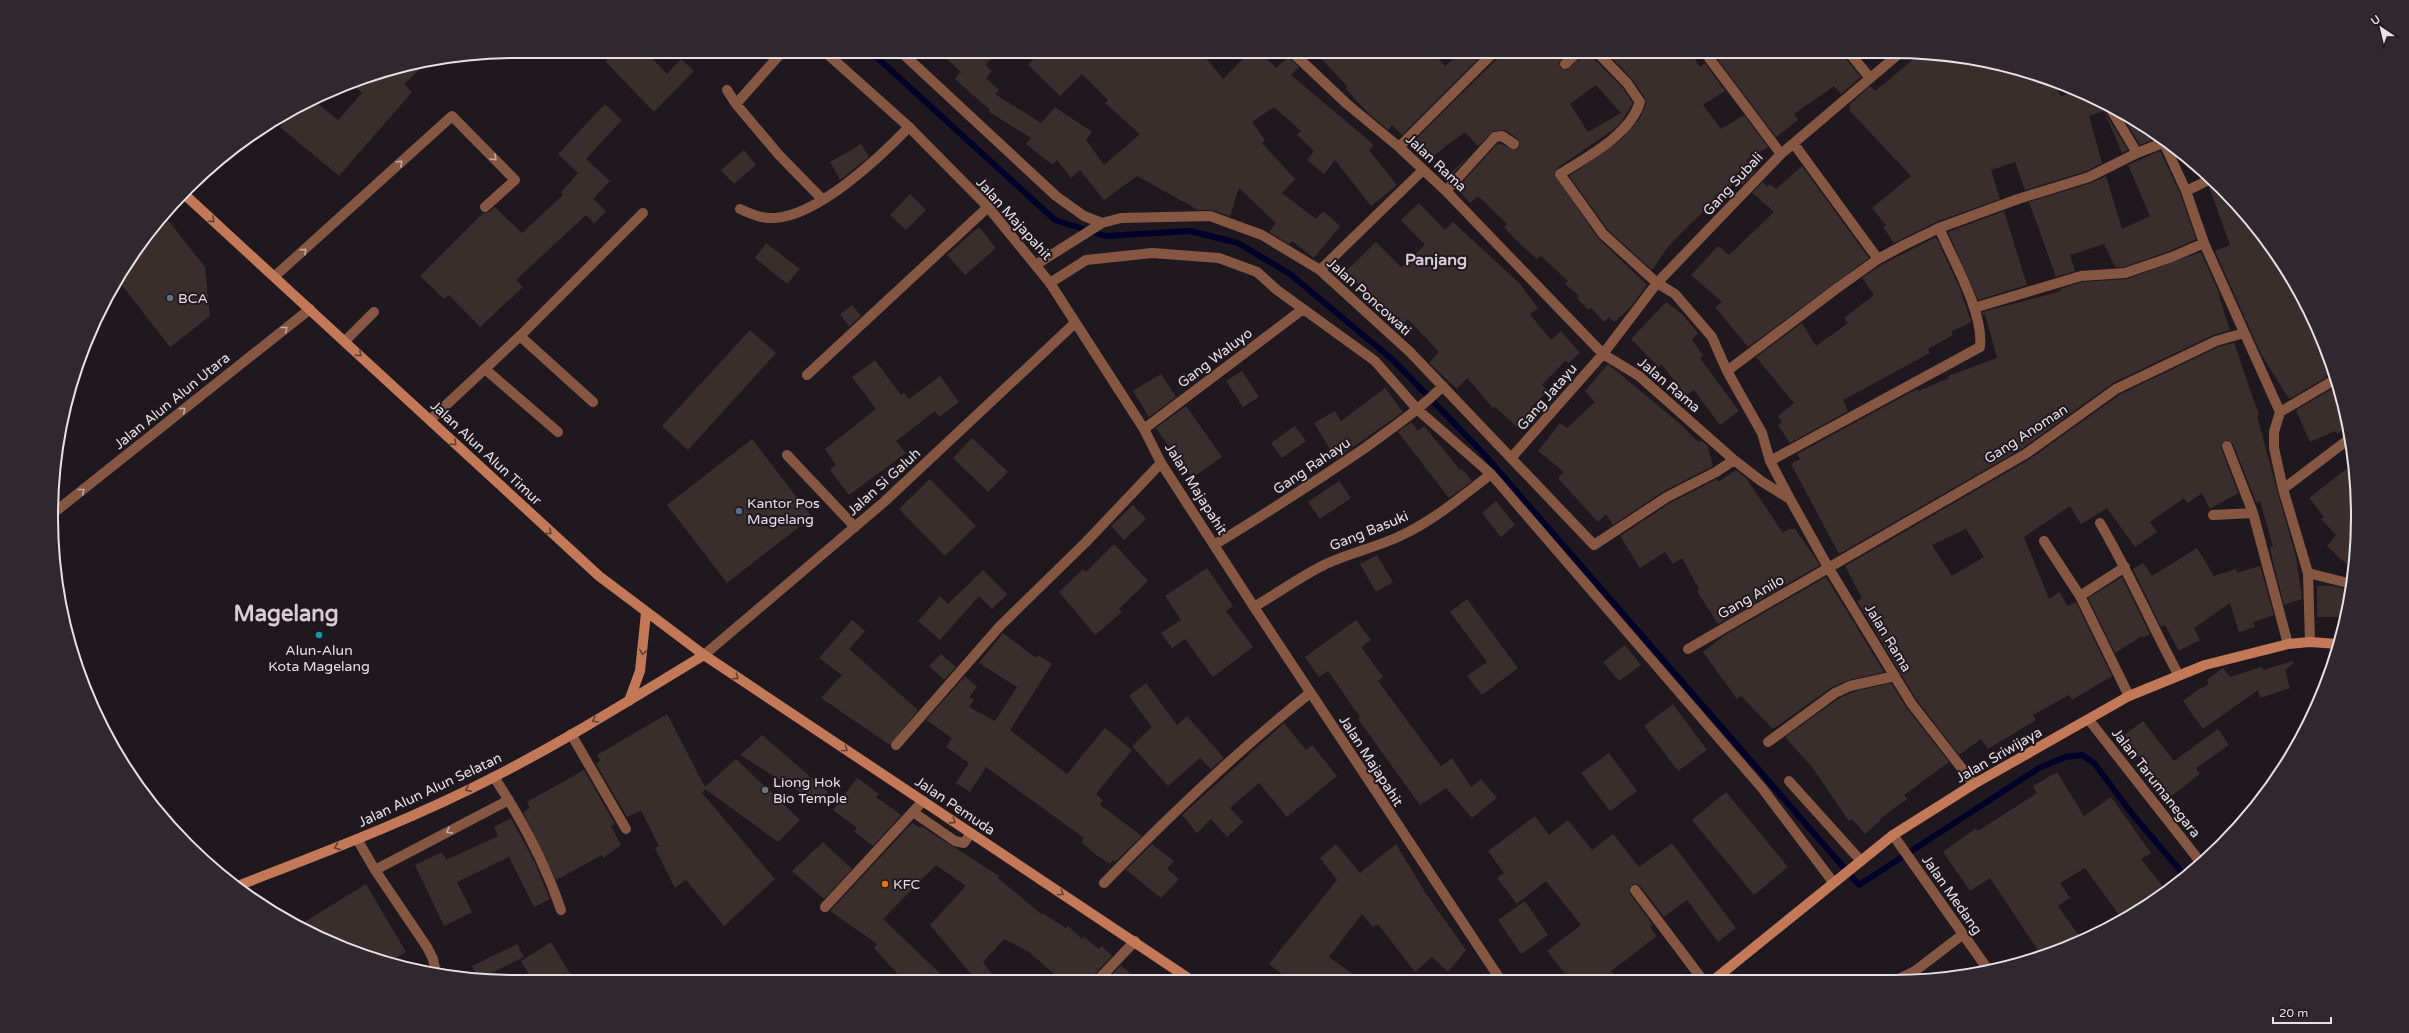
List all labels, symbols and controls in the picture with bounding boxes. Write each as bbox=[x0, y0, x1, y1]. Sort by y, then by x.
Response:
north arrow bbox=[2361, 8, 2401, 48]
text: U bbox=[2368, 13, 2383, 28]
street label: Jalan Rama bbox=[1402, 131, 1470, 195]
street label: Gang Subali bbox=[1699, 149, 1767, 219]
one-way arrow bbox=[489, 153, 497, 161]
one-way arrow bbox=[395, 160, 403, 168]
street label: Jalan Majapahit bbox=[973, 174, 1056, 264]
one-way arrow bbox=[207, 215, 214, 222]
one-way arrow bbox=[299, 248, 307, 256]
district label: Panjang bbox=[1405, 250, 1467, 270]
street label: Jalan Poncowati bbox=[1323, 255, 1415, 339]
place label: BCA bbox=[178, 290, 208, 307]
marker: BCA bbox=[165, 293, 175, 303]
street label: Gang Waluyo bbox=[1174, 324, 1256, 392]
one-way arrow bbox=[280, 326, 287, 333]
street label: Jalan Alun Alun Utara bbox=[111, 349, 233, 453]
one-way arrow bbox=[354, 349, 362, 357]
street label: Jalan Rama bbox=[1634, 354, 1704, 416]
street label: Gang Jatayu bbox=[1513, 360, 1581, 434]
street label: Jalan Alun Alun Timur bbox=[427, 397, 545, 509]
street label: Gang Anoman bbox=[1981, 401, 2071, 467]
one-way arrow bbox=[179, 407, 186, 414]
street label: Gang Rahayu bbox=[1270, 434, 1354, 498]
one-way arrow bbox=[449, 438, 457, 446]
street label: Jalan Majapahit bbox=[1161, 440, 1231, 538]
street label: Jalan Si Galuh bbox=[844, 445, 924, 519]
one-way arrow bbox=[77, 488, 84, 495]
place label: Kantor Pos Magelang bbox=[747, 495, 820, 528]
marker: Kantor Pos Magelang bbox=[734, 506, 744, 516]
street label: Gang Basuki bbox=[1327, 507, 1411, 555]
one-way arrow bbox=[544, 527, 552, 535]
street label: Gang Anilo bbox=[1715, 571, 1787, 623]
district label: Magelang bbox=[233, 601, 339, 627]
street label: Jalan Rama bbox=[1861, 601, 1915, 675]
marker: Alun-Alun Kota Magelang bbox=[314, 630, 324, 640]
place label: Alun-Alun Kota Magelang bbox=[268, 642, 370, 675]
one-way arrow bbox=[639, 649, 648, 655]
one-way arrow bbox=[732, 672, 739, 679]
street label: Jalan Majapahit bbox=[1335, 712, 1407, 810]
one-way arrow bbox=[592, 716, 599, 723]
street label: Jalan Sriwijaya bbox=[1953, 724, 2045, 786]
street label: Jalan Tarumanegara bbox=[2108, 725, 2204, 841]
one-way arrow bbox=[840, 744, 847, 751]
street label: Jalan Alun Alun Selatan bbox=[356, 749, 504, 831]
street label: Jalan Pemuda bbox=[912, 773, 998, 839]
place label: Liong Hok Bio Temple bbox=[773, 774, 847, 807]
one-way arrow bbox=[465, 784, 473, 792]
marker: Liong Hok Bio Temple bbox=[760, 785, 770, 795]
one-way arrow bbox=[949, 816, 956, 824]
one-way arrow bbox=[446, 826, 453, 834]
one-way arrow bbox=[333, 843, 340, 851]
street label: Jalan Medang bbox=[1918, 852, 1986, 938]
place label: KFC bbox=[893, 876, 921, 893]
marker: KFC bbox=[880, 879, 890, 889]
one-way arrow bbox=[1057, 888, 1064, 896]
scale bar bbox=[2273, 999, 2331, 1025]
text: 20 m bbox=[2279, 1006, 2308, 1020]

